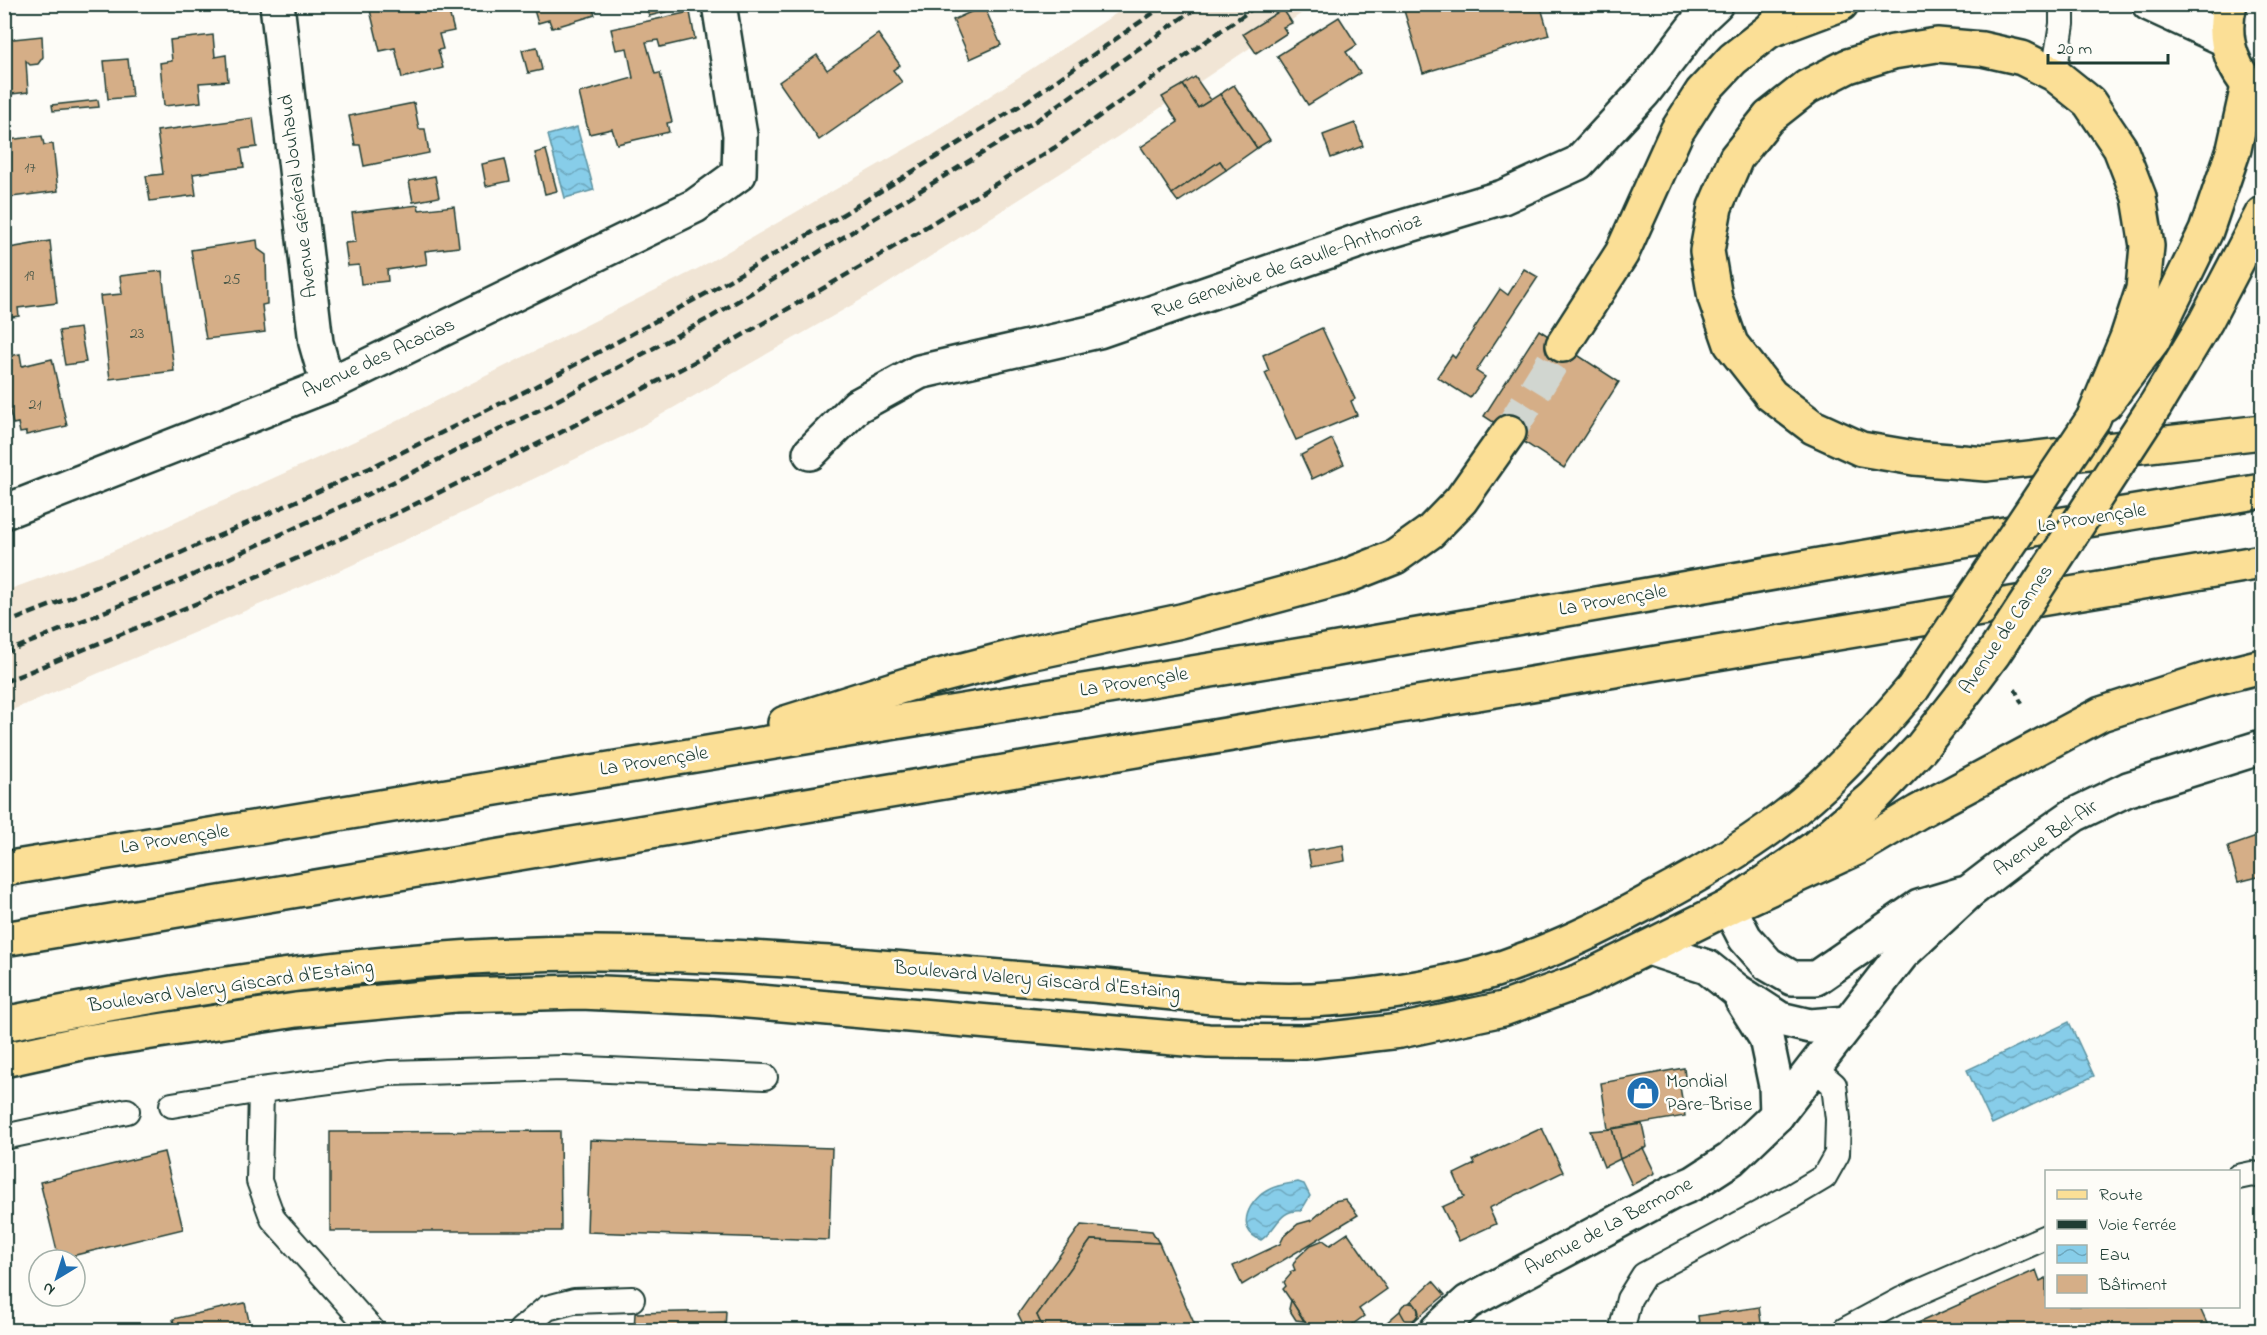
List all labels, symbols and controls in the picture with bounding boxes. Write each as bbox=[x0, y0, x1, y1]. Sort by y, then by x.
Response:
scale bar bbox=[2048, 27, 2168, 65]
text: 20 m bbox=[2057, 37, 2092, 63]
street label: Avenue Général Jouhaud bbox=[272, 93, 326, 299]
house number: 17 bbox=[24, 156, 36, 180]
street label: Rue Geneviève de Gaulle-Anthonioz bbox=[1148, 207, 1426, 327]
house number: 19 bbox=[24, 264, 34, 288]
house number: 25 bbox=[223, 268, 241, 292]
street label: Avenue des Acacias bbox=[298, 311, 460, 407]
house number: 23 bbox=[130, 322, 144, 346]
house number: 21 bbox=[28, 393, 42, 417]
street label: La Provençale bbox=[2036, 496, 2148, 542]
street label: Avenue de Cannes bbox=[1953, 559, 2061, 701]
street label: La Provençale bbox=[1557, 577, 1669, 625]
street label: La Provençale bbox=[1078, 660, 1190, 706]
street label: La Provençale bbox=[598, 739, 710, 785]
street label: Avenue Bel-Air bbox=[1988, 793, 2105, 885]
street label: La Provençale bbox=[119, 817, 231, 863]
street label: Boulevard Valery Giscard d'Estaing bbox=[86, 953, 375, 1022]
street label: Boulevard Valery Giscard d'Estaing bbox=[891, 954, 1181, 1009]
place label: Mondial Pare-Brise bbox=[1666, 1068, 1752, 1120]
shop icon: Mondial Pare-Brise bbox=[1625, 1075, 1661, 1111]
street label: Avenue de La Bermone bbox=[1520, 1170, 1698, 1284]
legend bbox=[2045, 1170, 2240, 1308]
text: Route bbox=[2099, 1183, 2144, 1209]
text: Voie ferrée bbox=[2098, 1213, 2177, 1239]
text: Eau bbox=[2099, 1243, 2130, 1269]
north arrow bbox=[27, 1248, 87, 1308]
text: Bâtiment bbox=[2098, 1273, 2167, 1299]
text: N bbox=[37, 1275, 61, 1301]

